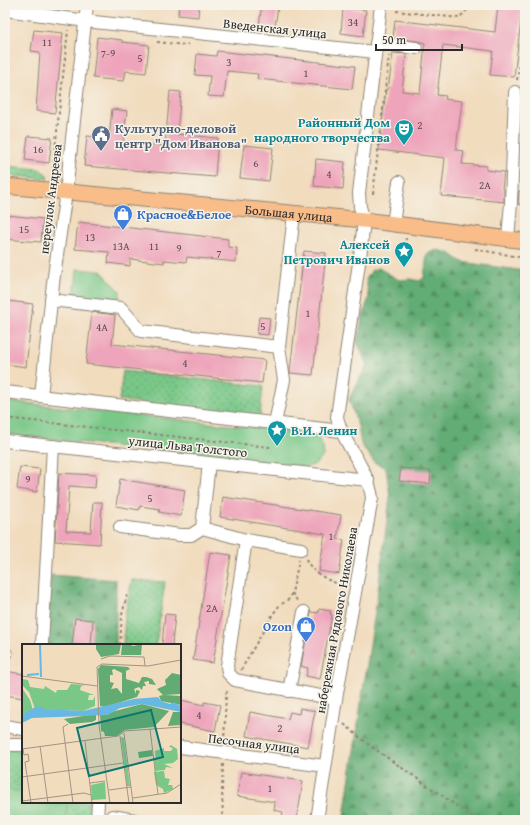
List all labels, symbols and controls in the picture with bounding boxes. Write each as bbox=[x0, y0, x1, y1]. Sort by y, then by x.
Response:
street label: Введенская улица bbox=[222, 14, 328, 43]
house number: 34 bbox=[348, 14, 358, 30]
scale bar bbox=[376, 26, 462, 52]
text: 50 m bbox=[382, 31, 406, 48]
house number: 11 bbox=[42, 34, 52, 50]
house number: 7-9 bbox=[101, 45, 115, 61]
house number: 5 bbox=[137, 50, 143, 66]
house number: 3 bbox=[226, 54, 232, 70]
house number: 1 bbox=[303, 65, 309, 81]
place label: Районный Дом народного творчества bbox=[254, 113, 390, 147]
house number: 2 bbox=[417, 117, 423, 133]
theatre icon: Районный Дом народного творчества bbox=[393, 118, 415, 146]
place label: Культурно-деловой центр "Дом Иванова" bbox=[115, 119, 247, 153]
public building icon: Культурно-деловой центр "Дом Иванова" bbox=[90, 124, 112, 152]
house number: 16 bbox=[33, 141, 43, 157]
street label: переулок Андреева bbox=[34, 142, 67, 255]
house number: 6 bbox=[253, 155, 259, 171]
house number: 4 bbox=[326, 166, 332, 182]
house number: 2А bbox=[479, 177, 491, 193]
street label: Большая улица bbox=[244, 200, 334, 227]
shop icon: Красное&Белое bbox=[112, 203, 134, 231]
place label: Красное&Белое bbox=[137, 205, 232, 224]
house number: 15 bbox=[19, 221, 29, 237]
house number: 13 bbox=[85, 229, 95, 245]
place label: Алексей Петрович Иванов bbox=[284, 235, 390, 269]
house number: 13А bbox=[112, 238, 130, 254]
house number: 11 bbox=[149, 238, 159, 254]
house number: 9 bbox=[176, 240, 182, 256]
place icon: Алексей Петрович Иванов bbox=[393, 240, 415, 268]
house number: 7 bbox=[216, 245, 222, 261]
house number: 1 bbox=[305, 305, 311, 321]
house number: 5 bbox=[260, 318, 266, 334]
house number: 4А bbox=[96, 319, 108, 335]
house number: 4 bbox=[182, 355, 188, 371]
place icon: В.И. Ленин bbox=[266, 419, 288, 447]
place label: В.И. Ленин bbox=[291, 421, 358, 440]
street label: улица Льва Толстого bbox=[126, 431, 249, 462]
house number: 9 bbox=[25, 471, 31, 487]
house number: 5 bbox=[147, 490, 153, 506]
street label: набережная Рядового Николаева bbox=[311, 524, 362, 715]
house number: 1 bbox=[328, 528, 334, 544]
house number: 2А bbox=[206, 600, 218, 616]
shop icon: Ozon bbox=[295, 615, 317, 643]
place label: Ozon bbox=[263, 617, 292, 636]
inset map bbox=[22, 644, 181, 803]
house number: 4 bbox=[196, 707, 202, 723]
house number: 2 bbox=[277, 720, 283, 736]
street label: Песочная улица bbox=[207, 728, 302, 759]
house number: 1 bbox=[267, 780, 273, 796]

